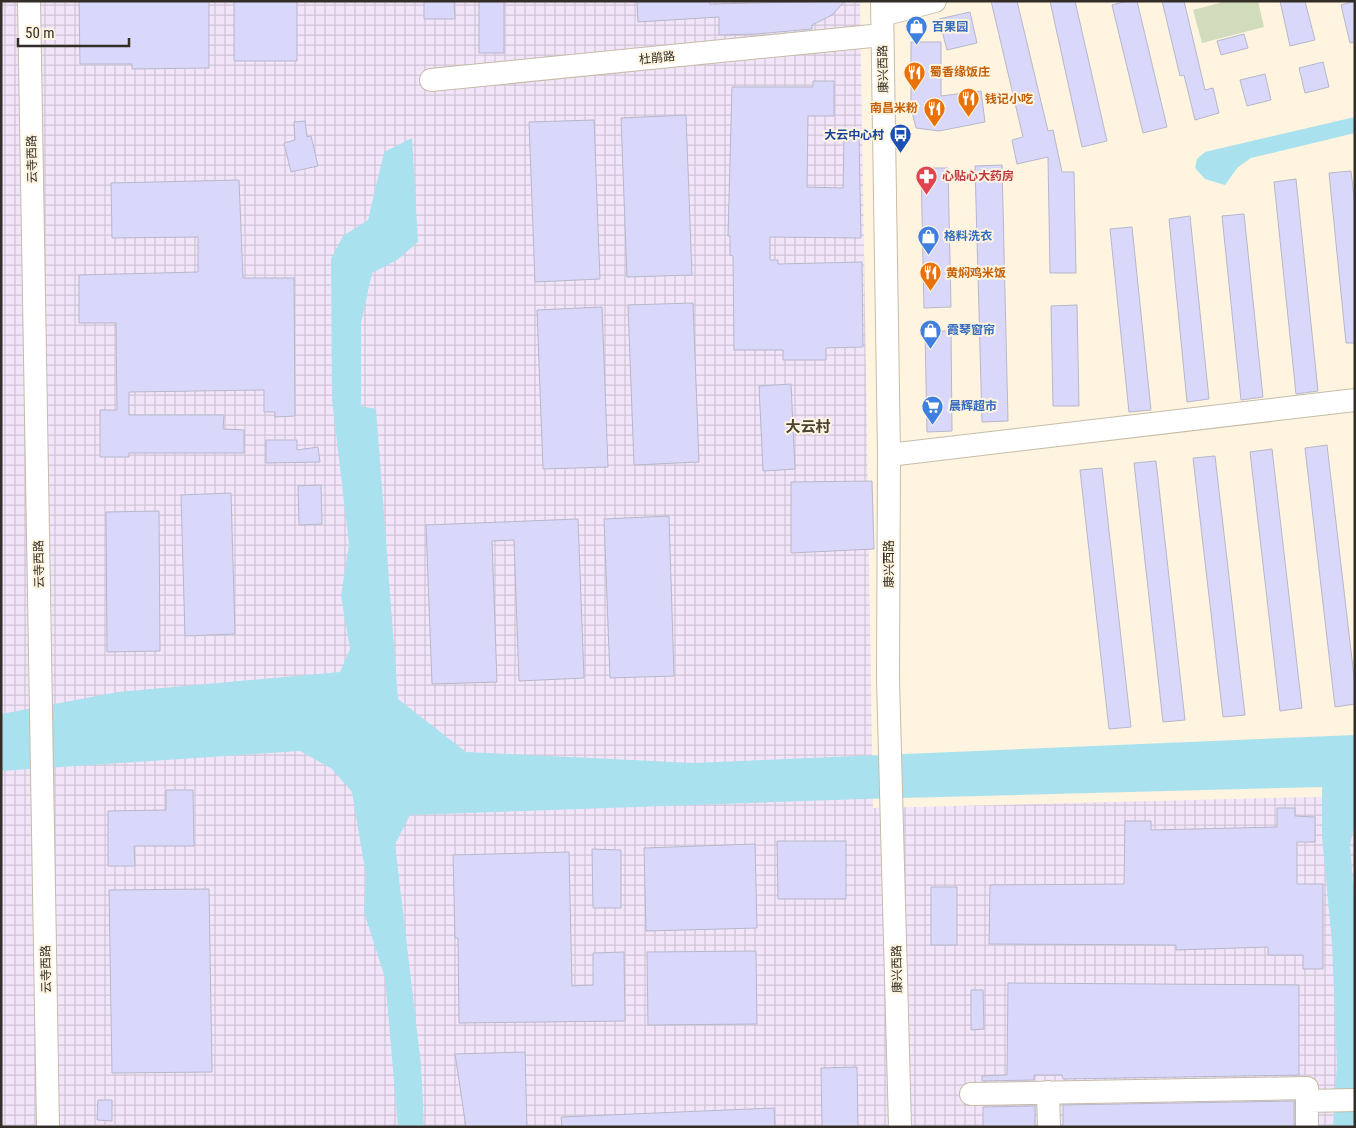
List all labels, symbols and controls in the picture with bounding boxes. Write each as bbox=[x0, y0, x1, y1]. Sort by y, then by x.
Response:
scale bar bbox=[18, 15, 129, 47]
shop icon: 百果园 bbox=[904, 15, 928, 46]
place label: 百果园 bbox=[932, 20, 968, 34]
text: 50 m bbox=[25, 24, 55, 42]
street label: 康兴西路 bbox=[876, 45, 890, 93]
street label: 杜鹃路 bbox=[638, 49, 676, 67]
restaurant icon: 蜀香缘饭庄 bbox=[902, 60, 926, 91]
place label: 蜀香缘饭庄 bbox=[930, 65, 990, 79]
restaurant icon: 钱记小吃 bbox=[957, 87, 981, 118]
place label: 钱记小吃 bbox=[985, 92, 1033, 106]
restaurant icon: 南昌米粉 bbox=[922, 96, 946, 127]
place label: 南昌米粉 bbox=[870, 101, 918, 115]
bus stop icon: 大云中心村 bbox=[888, 123, 912, 154]
place label: 大云中心村 bbox=[824, 128, 884, 142]
street label: 云寺西路 bbox=[25, 135, 39, 183]
pharmacy icon: 心贴心大药房 bbox=[914, 164, 938, 195]
place label: 心贴心大药房 bbox=[942, 169, 1014, 183]
shop icon: 格料洗衣 bbox=[916, 224, 940, 255]
place label: 格料洗衣 bbox=[944, 229, 992, 243]
restaurant icon: 黄焖鸡米饭 bbox=[918, 261, 942, 292]
place label: 黄焖鸡米饭 bbox=[946, 266, 1006, 280]
shop icon: 霞琴窗帘 bbox=[919, 318, 943, 349]
place label: 霞琴窗帘 bbox=[947, 323, 995, 337]
supermarket icon: 晨辉超市 bbox=[921, 394, 945, 425]
place label: 晨辉超市 bbox=[949, 399, 997, 413]
district label: 大云村 bbox=[785, 418, 831, 436]
street label: 云寺西路 bbox=[32, 540, 46, 588]
street label: 康兴西路 bbox=[882, 540, 896, 588]
street label: 云寺西路 bbox=[39, 945, 53, 993]
street label: 康兴西路 bbox=[890, 945, 904, 993]

